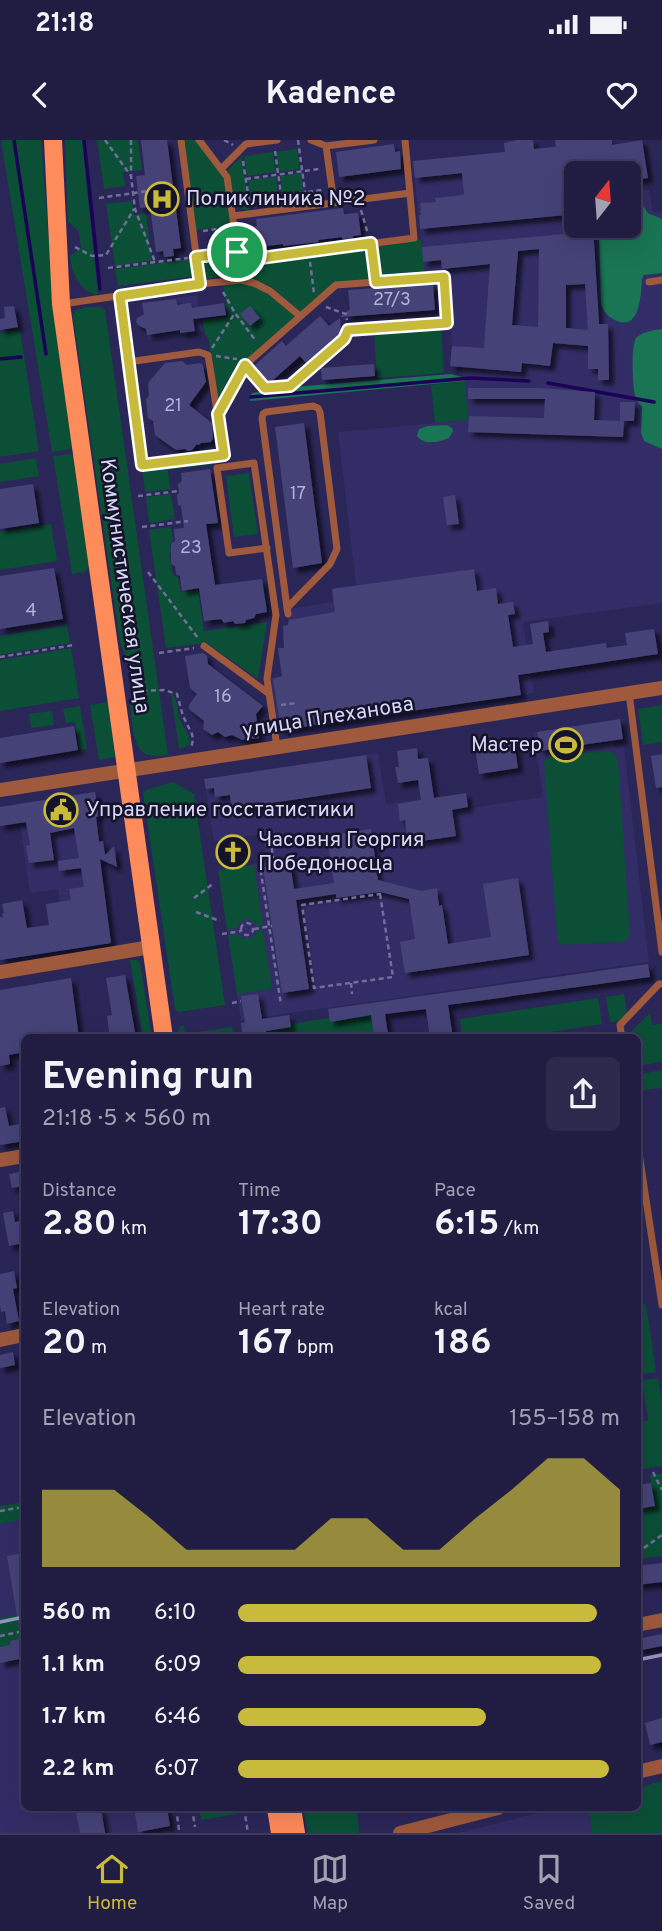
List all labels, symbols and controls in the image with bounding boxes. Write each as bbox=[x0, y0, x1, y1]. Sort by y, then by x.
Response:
text: 21:18 bbox=[35, 8, 94, 41]
text: Kadence bbox=[266, 75, 396, 115]
icon: back bbox=[21, 76, 59, 114]
icon: heart bbox=[603, 76, 641, 114]
north arrow bbox=[564, 161, 640, 238]
map controls bbox=[564, 161, 641, 238]
hospital icon: Поликлиника №2 bbox=[143, 180, 181, 218]
place label: Поликлиника №2 bbox=[186, 186, 366, 213]
pin bbox=[207, 222, 267, 282]
icon: arrive bbox=[218, 233, 256, 271]
house number: 27/3 bbox=[373, 289, 411, 312]
house number: 21 bbox=[164, 395, 182, 418]
street label: Коммунистическая улица bbox=[93, 457, 155, 715]
house number: 17 bbox=[290, 483, 306, 506]
house number: 23 bbox=[180, 537, 202, 560]
house number: 4 bbox=[25, 600, 37, 623]
house number: 16 bbox=[214, 686, 232, 709]
street label: улица Плеханова bbox=[240, 691, 416, 745]
sports icon: Мастер bbox=[547, 726, 585, 764]
place label: Мастер bbox=[471, 732, 542, 759]
public building icon: Управление госстатистики bbox=[42, 791, 80, 829]
place label: Управление госстатистики bbox=[86, 797, 354, 824]
place label: Часовня Георгия Победоносца bbox=[258, 827, 424, 878]
church icon: Часовня Георгия Победоносца bbox=[214, 833, 252, 871]
text: Evening run bbox=[42, 1054, 254, 1103]
button: share bbox=[546, 1057, 620, 1131]
text: 21:18 · 5 × 560 m bbox=[42, 1105, 211, 1134]
text: Distance bbox=[42, 1179, 117, 1203]
text: Time bbox=[238, 1179, 281, 1203]
text: Pace bbox=[434, 1179, 476, 1203]
text: 2.80 bbox=[42, 1203, 116, 1247]
text: 17:30 bbox=[238, 1203, 323, 1247]
text: 6:15 bbox=[434, 1203, 499, 1247]
text: km bbox=[116, 1217, 147, 1241]
text: /km bbox=[499, 1217, 539, 1241]
text: Elevation bbox=[42, 1298, 120, 1322]
text: Heart rate bbox=[238, 1298, 325, 1322]
text: kcal bbox=[434, 1298, 468, 1322]
text: 20 bbox=[42, 1322, 86, 1366]
text: 167 bbox=[238, 1322, 292, 1366]
text: 186 bbox=[434, 1322, 492, 1366]
text: m bbox=[86, 1336, 107, 1360]
text: bpm bbox=[292, 1336, 334, 1360]
text: Elevation bbox=[42, 1405, 137, 1434]
text: 155–158 m bbox=[509, 1405, 620, 1434]
text: 560 m bbox=[42, 1599, 111, 1628]
text: 6:10 bbox=[154, 1599, 196, 1628]
text: 1.1 km bbox=[42, 1651, 105, 1680]
text: 6:09 bbox=[154, 1651, 201, 1680]
text: 1.7 km bbox=[42, 1703, 106, 1732]
text: 6:46 bbox=[154, 1703, 201, 1732]
text: 2.2 km bbox=[42, 1755, 115, 1784]
text: 6:07 bbox=[154, 1755, 199, 1784]
tab: Home bbox=[87, 1850, 137, 1916]
tab: Map bbox=[311, 1850, 349, 1916]
tab: Saved bbox=[523, 1850, 575, 1916]

